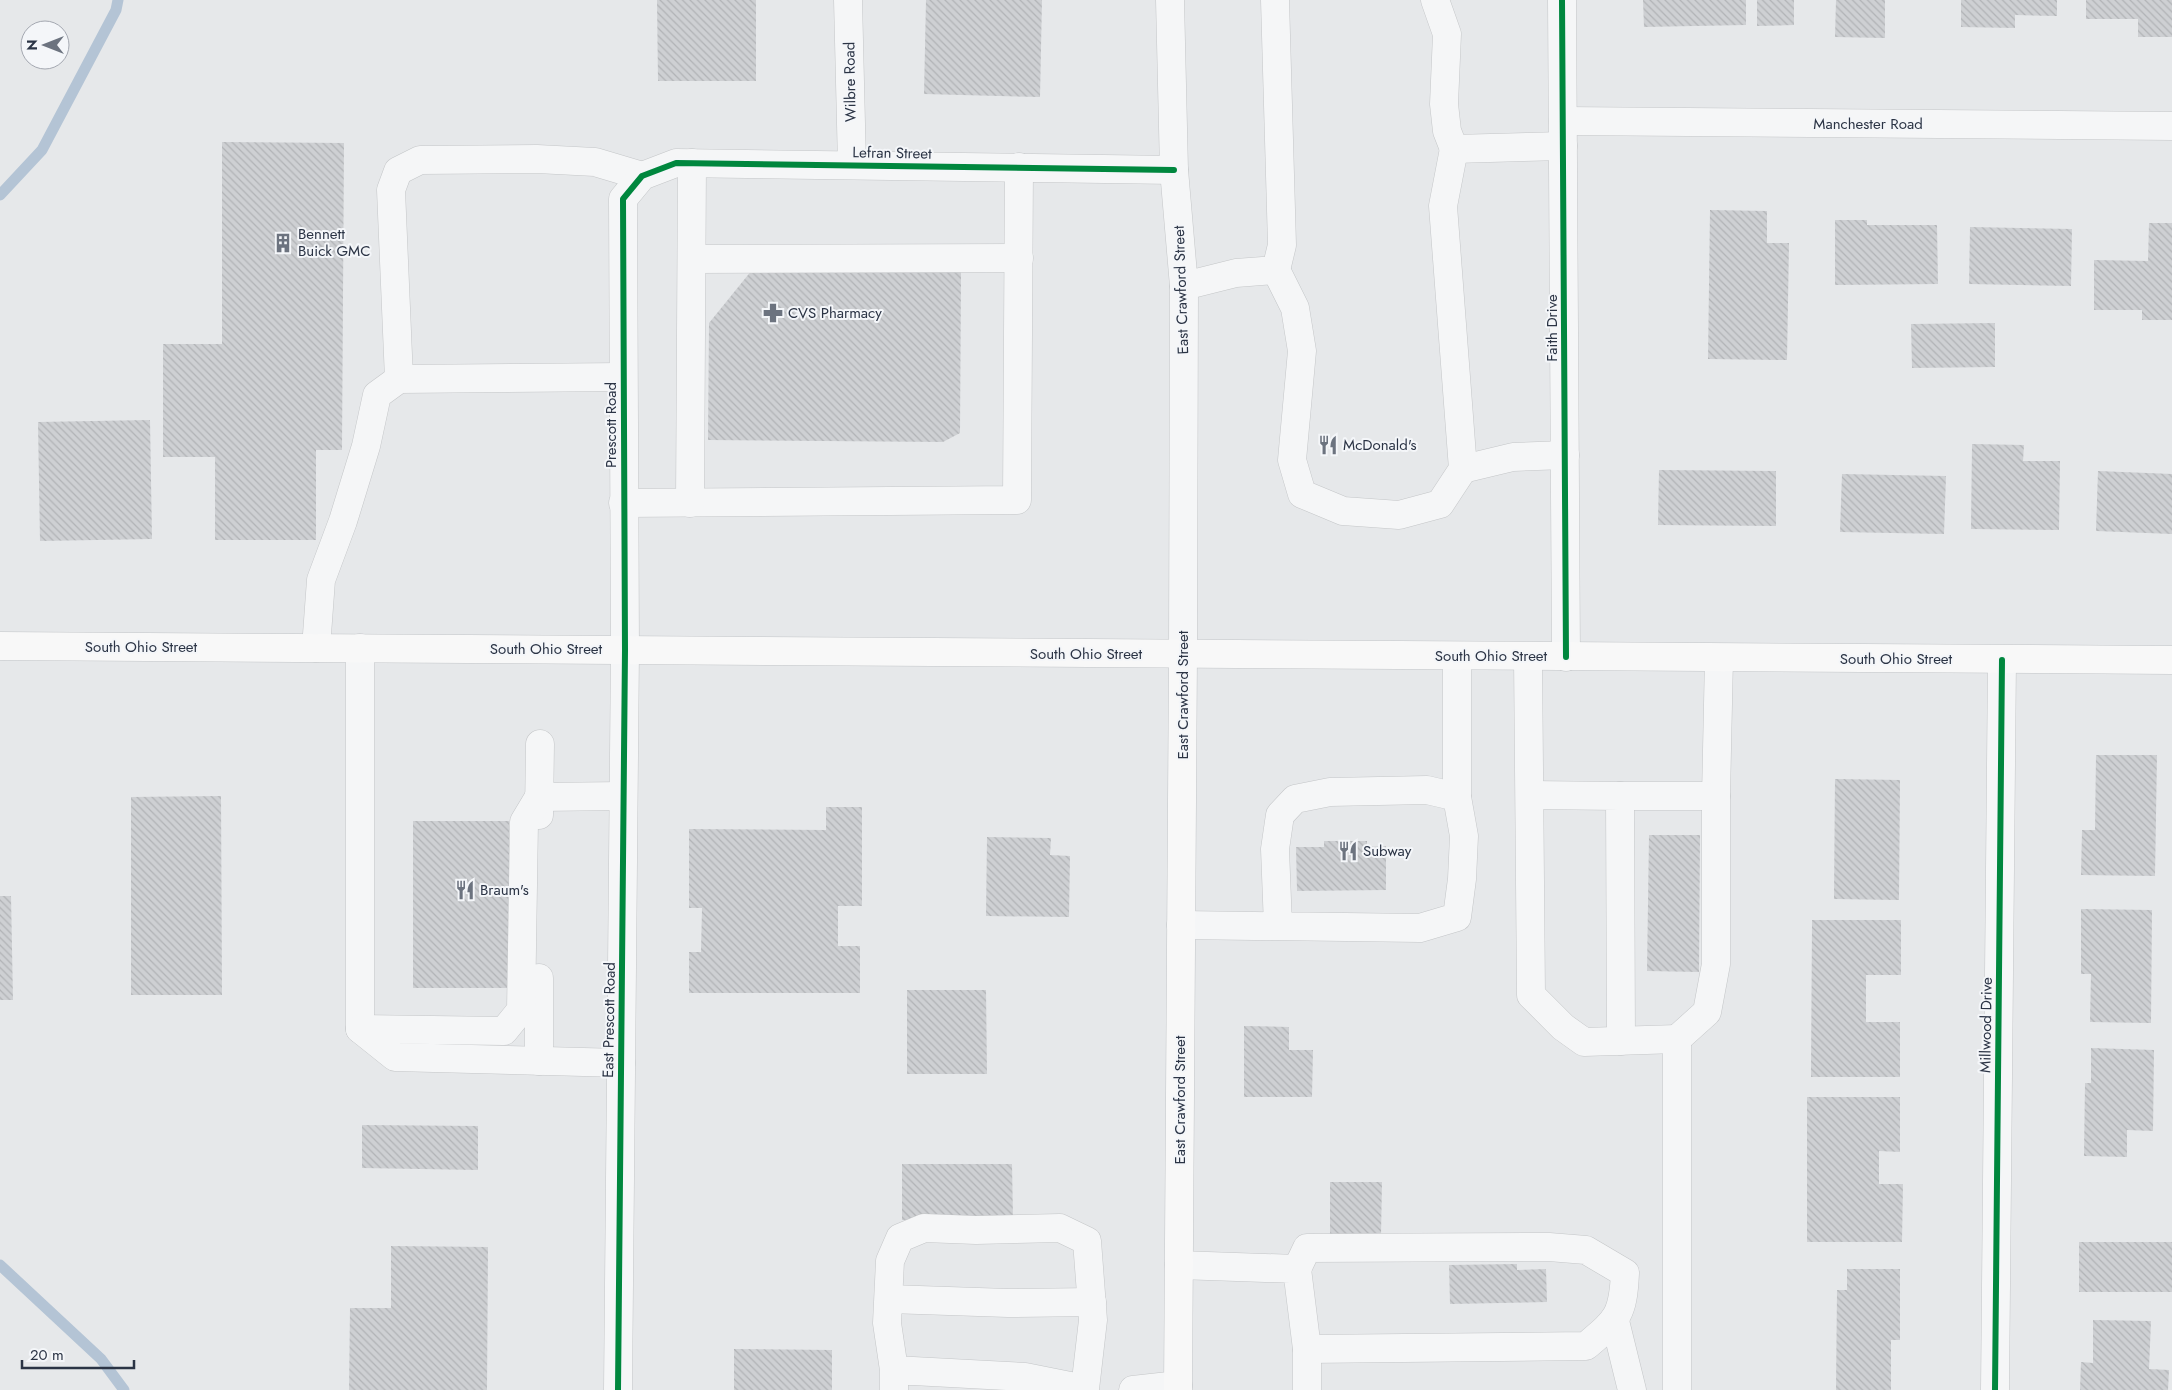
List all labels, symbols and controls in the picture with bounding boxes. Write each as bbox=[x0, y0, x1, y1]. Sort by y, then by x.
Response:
north arrow bbox=[20, 20, 70, 70]
text: N bbox=[22, 39, 42, 51]
street label: Wilbre Road bbox=[838, 42, 862, 122]
street label: Manchester Road bbox=[1813, 113, 1923, 135]
street label: Lefran Street bbox=[852, 141, 932, 165]
place label: Bennett Buick GMC bbox=[298, 223, 370, 262]
street label: East Crawford Street bbox=[1168, 225, 1194, 355]
building icon: Bennett Buick GMC bbox=[272, 232, 294, 254]
street label: Faith Drive bbox=[1541, 294, 1563, 362]
pharmacy icon: CVS Pharmacy bbox=[762, 302, 784, 324]
place label: CVS Pharmacy bbox=[788, 302, 882, 324]
street label: Prescott Road bbox=[600, 382, 622, 468]
restaurant icon: McDonald's bbox=[1317, 434, 1339, 456]
place label: McDonald's bbox=[1343, 434, 1417, 456]
street label: East Crawford Street bbox=[1172, 630, 1194, 759]
street label: South Ohio Street bbox=[85, 636, 198, 658]
street label: South Ohio Street bbox=[490, 638, 603, 660]
street label: South Ohio Street bbox=[1030, 643, 1143, 665]
street label: South Ohio Street bbox=[1435, 645, 1548, 667]
street label: South Ohio Street bbox=[1840, 648, 1953, 670]
restaurant icon: Subway bbox=[1337, 840, 1359, 862]
place label: Subway bbox=[1363, 840, 1412, 862]
restaurant icon: Braum's bbox=[454, 879, 476, 901]
place label: Braum's bbox=[480, 879, 529, 901]
street label: East Prescott Road bbox=[597, 962, 621, 1078]
street label: Millwood Drive bbox=[1974, 977, 1998, 1073]
street label: East Crawford Street bbox=[1169, 1035, 1191, 1164]
scale bar bbox=[22, 1338, 135, 1370]
text: 20 m bbox=[30, 1344, 64, 1366]

